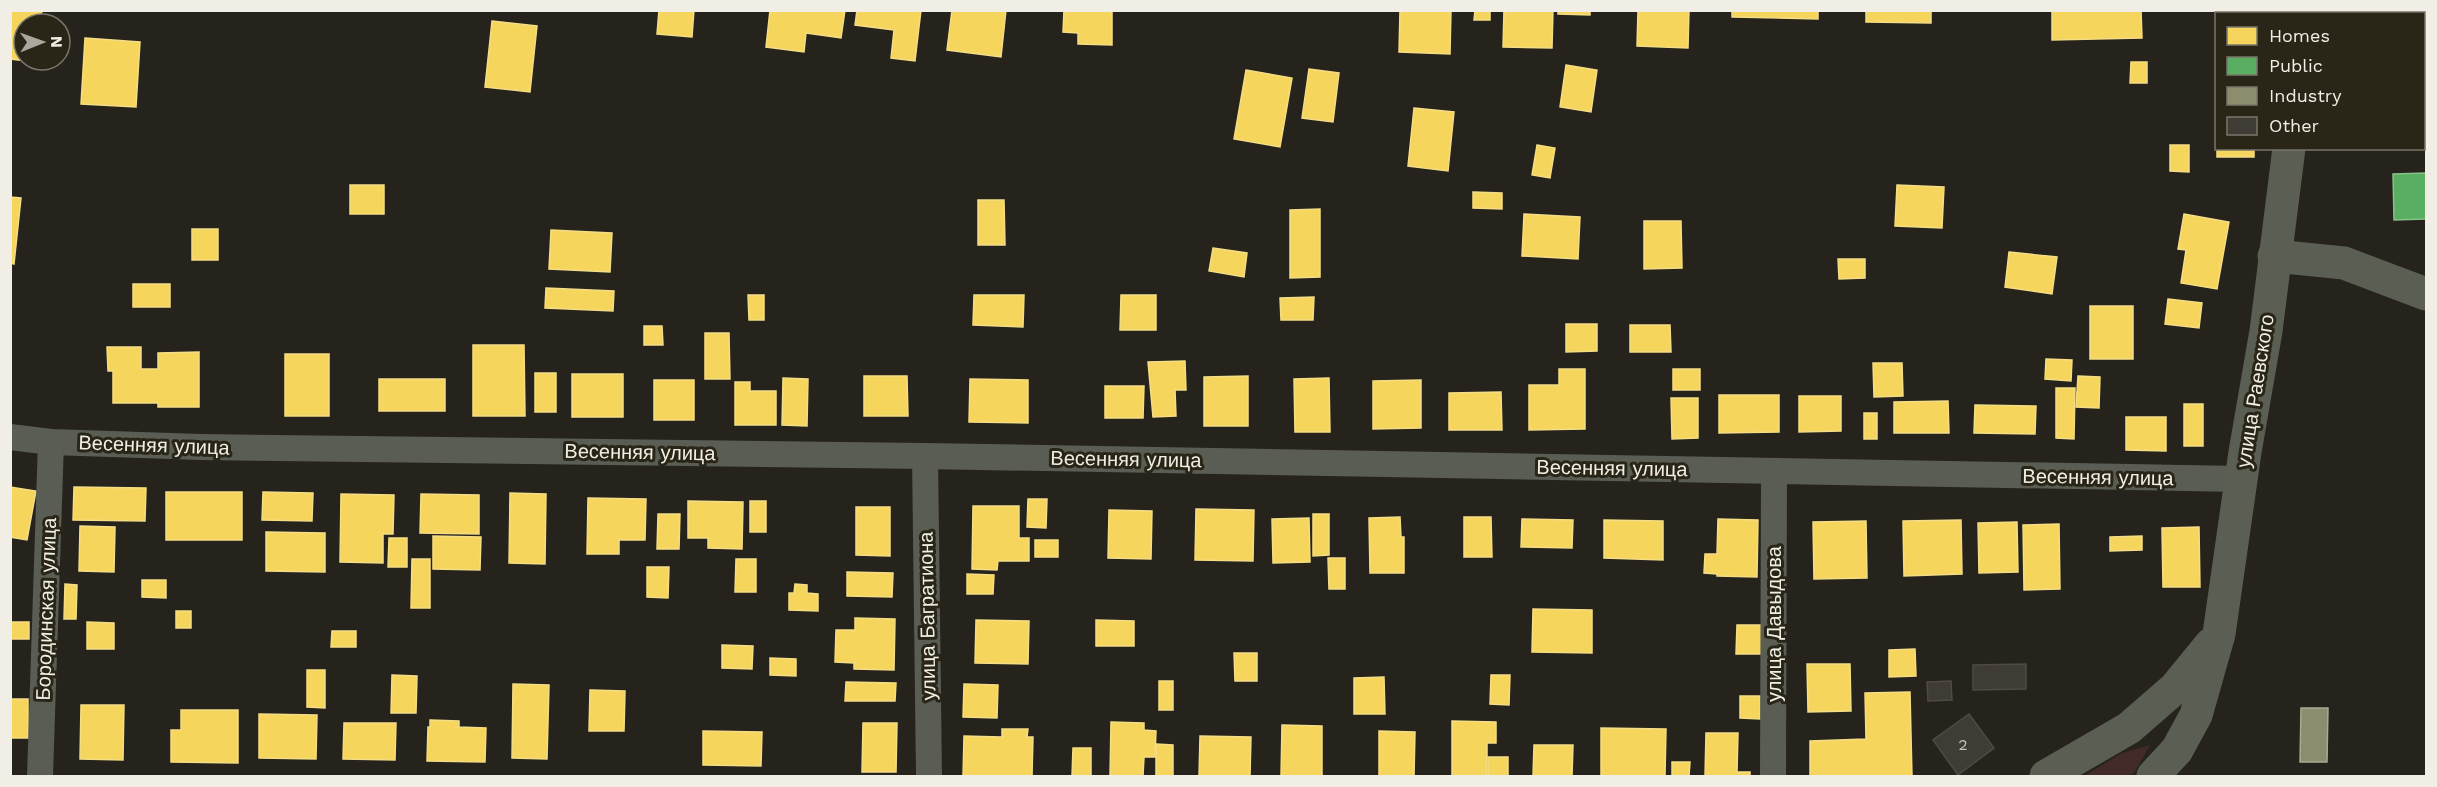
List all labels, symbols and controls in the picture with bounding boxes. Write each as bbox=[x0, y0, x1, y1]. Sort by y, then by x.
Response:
north arrow bbox=[12, 12, 72, 72]
legend bbox=[2215, 12, 2425, 150]
text: Homes bbox=[2269, 25, 2330, 46]
text: N bbox=[47, 36, 66, 48]
text: Public bbox=[2269, 55, 2323, 76]
text: Industry bbox=[2269, 85, 2342, 106]
text: Other bbox=[2269, 115, 2319, 136]
street label: улица Раевского bbox=[2231, 312, 2279, 470]
street label: Весенняя улица bbox=[78, 430, 231, 460]
street label: Весенняя улица bbox=[564, 439, 717, 465]
street label: Весенняя улица bbox=[1050, 446, 1203, 472]
street label: Весенняя улица bbox=[1536, 455, 1689, 481]
street label: Весенняя улица bbox=[2022, 464, 2175, 490]
street label: Бородинская улица bbox=[31, 516, 61, 701]
street label: улица Багратиона bbox=[914, 531, 940, 701]
street label: улица Давыдова bbox=[1762, 545, 1786, 702]
house number: 2 bbox=[1958, 735, 1968, 754]

